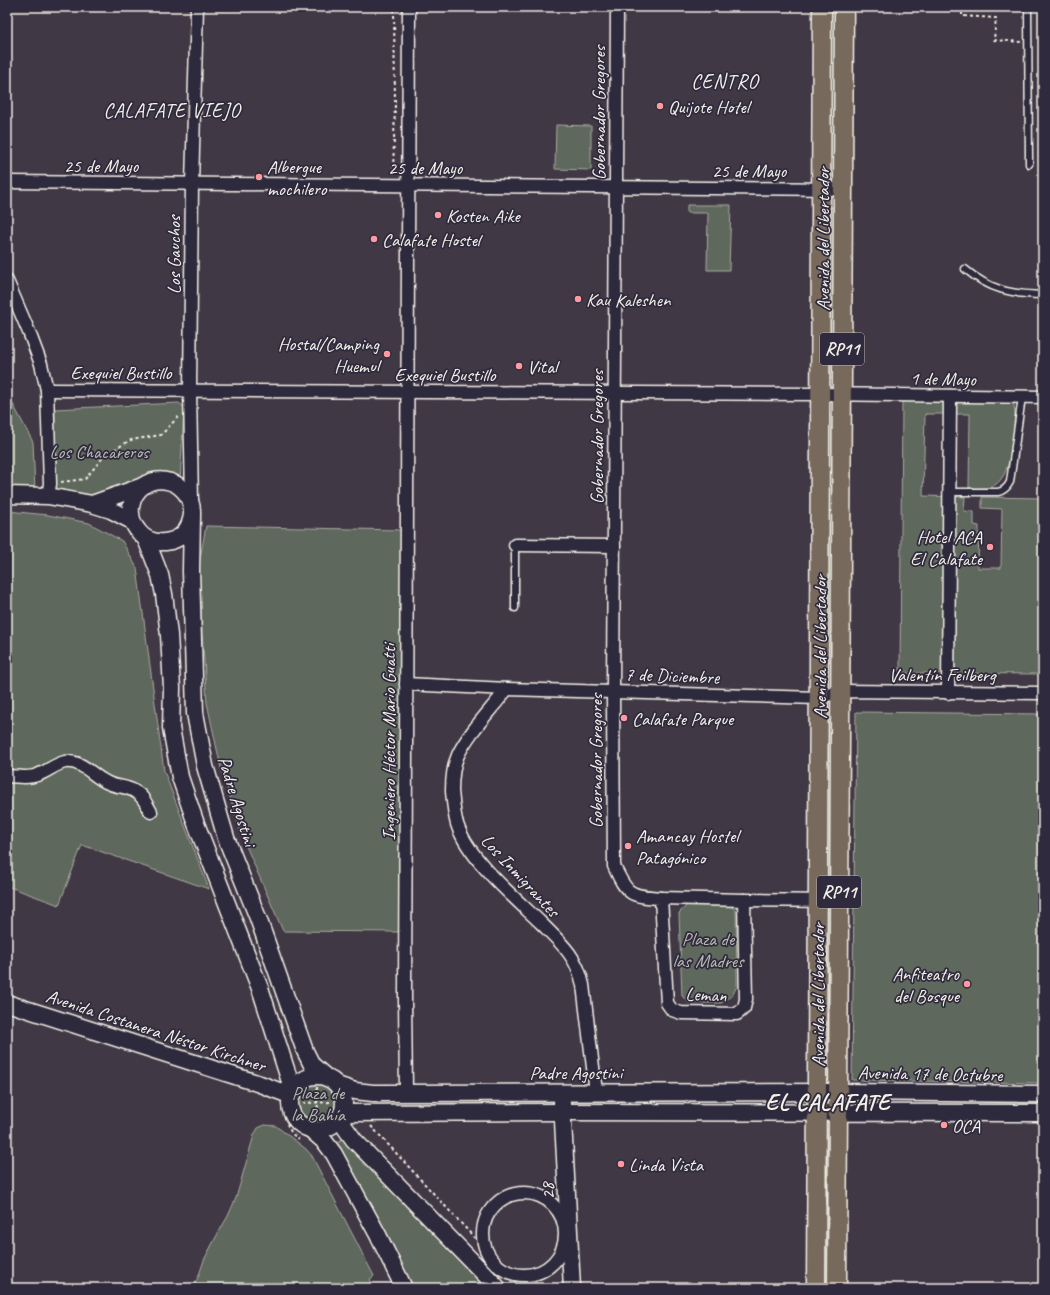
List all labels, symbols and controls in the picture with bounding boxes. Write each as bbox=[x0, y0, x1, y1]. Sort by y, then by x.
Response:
street label: Gobernador Gregores bbox=[587, 44, 611, 180]
district label: CENTRO bbox=[691, 69, 760, 94]
place label: Quijote Hotel bbox=[668, 95, 753, 119]
district label: CALAFATE VIEJO bbox=[103, 98, 242, 123]
marker: Quijote Hotel bbox=[655, 101, 665, 111]
street label: 25 de Mayo bbox=[64, 154, 139, 178]
place label: Albergue mochilero bbox=[267, 155, 328, 201]
street label: 25 de Mayo bbox=[388, 156, 463, 180]
street label: 25 de Mayo bbox=[712, 159, 787, 183]
street label: Avenida del Libertador bbox=[811, 165, 835, 311]
marker: Albergue mochilero bbox=[254, 172, 264, 182]
place label: Kosten Aike bbox=[446, 204, 522, 228]
marker: Kosten Aike bbox=[433, 210, 443, 220]
street label: Los Gauchos bbox=[162, 213, 186, 294]
place label: Calafate Hostel bbox=[382, 228, 484, 252]
marker: Calafate Hostel bbox=[369, 234, 379, 244]
place label: Kau Kaleshen bbox=[586, 288, 671, 312]
marker: Kau Kaleshen bbox=[573, 294, 583, 304]
place label: Hostal/Camping Huemul bbox=[278, 332, 383, 378]
road number: RP11 bbox=[820, 333, 864, 365]
marker: Hostal/Camping Huemul bbox=[382, 349, 392, 359]
place label: Vital bbox=[527, 355, 561, 379]
street label: Exequiel Bustillo bbox=[70, 361, 173, 385]
marker: Vital bbox=[514, 361, 524, 371]
street label: Exequiel Bustillo bbox=[394, 363, 497, 387]
street label: 1 de Mayo bbox=[910, 366, 977, 392]
street label: Gobernador Gregores bbox=[585, 368, 609, 504]
park label: Los Chacareros bbox=[49, 440, 150, 464]
place label: Hotel ACA El Calafate bbox=[910, 525, 984, 571]
marker: Hotel ACA El Calafate bbox=[985, 542, 995, 552]
street label: Avenida del Libertador bbox=[808, 573, 832, 719]
street label: Ingeniero Héctor Mario Guatti bbox=[377, 641, 401, 840]
street label: 7 de Diciembre bbox=[624, 662, 721, 690]
street label: Valentín Feilberg bbox=[889, 663, 997, 687]
street label: Gobernador Gregores bbox=[584, 692, 608, 828]
place label: Calafate Parque bbox=[632, 707, 735, 731]
marker: Calafate Parque bbox=[619, 713, 629, 723]
street label: Padre Agostini bbox=[212, 753, 263, 852]
place label: Amancay Hostel Patagónico bbox=[636, 824, 742, 870]
street label: Los Inmigrantes bbox=[476, 829, 566, 923]
marker: Amancay Hostel Patagónico bbox=[623, 841, 633, 851]
road number: RP11 bbox=[817, 876, 861, 908]
street label: Avenida del Libertador bbox=[806, 921, 830, 1067]
park label: Plaza de las Madres bbox=[673, 927, 745, 973]
place label: Anfiteatro del Bosque bbox=[892, 962, 961, 1008]
marker: Anfiteatro del Bosque bbox=[962, 979, 972, 989]
street label: Leman bbox=[685, 982, 727, 1008]
street label: Avenida Costanera Néstor Kirchner bbox=[43, 984, 270, 1078]
street label: Padre Agostini bbox=[530, 1061, 625, 1085]
street label: Avenida 17 de Octubre bbox=[858, 1061, 1004, 1087]
park label: Plaza de la Bahía bbox=[291, 1081, 347, 1127]
district label: EL CALAFATE bbox=[765, 1088, 893, 1117]
place label: OCA bbox=[952, 1114, 980, 1138]
marker: OCA bbox=[939, 1120, 949, 1130]
place label: Linda Vista bbox=[629, 1153, 705, 1177]
marker: Linda Vista bbox=[616, 1159, 626, 1169]
street label: 28 bbox=[535, 1179, 560, 1200]

